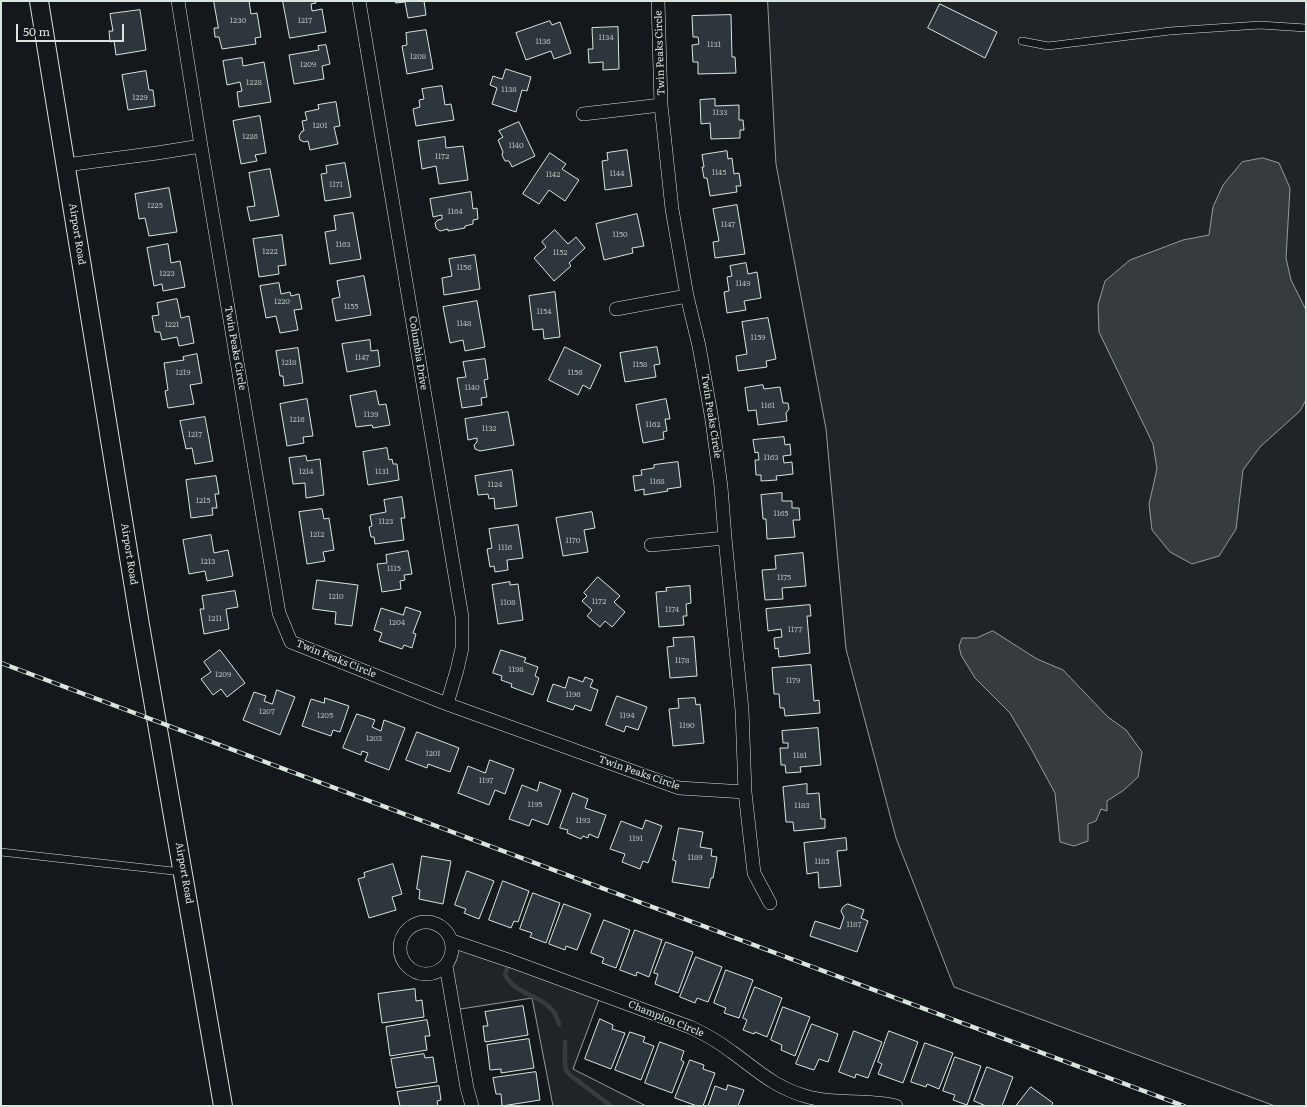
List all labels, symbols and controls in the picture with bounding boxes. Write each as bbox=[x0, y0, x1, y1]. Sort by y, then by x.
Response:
street label: Twin Peaks Circle bbox=[653, 10, 667, 96]
scale bar bbox=[18, 16, 126, 42]
house number: 1230 bbox=[230, 16, 246, 26]
house number: 1217 bbox=[298, 16, 312, 26]
text: 50 m bbox=[23, 22, 50, 40]
house number: 1134 bbox=[598, 33, 614, 43]
house number: 1136 bbox=[535, 37, 551, 47]
house number: 1131 bbox=[707, 40, 721, 50]
house number: 1208 bbox=[410, 52, 426, 62]
house number: 1209 bbox=[300, 60, 316, 70]
house number: 1228 bbox=[246, 78, 262, 88]
house number: 1138 bbox=[501, 85, 517, 95]
house number: 1229 bbox=[132, 93, 148, 103]
house number: 1133 bbox=[713, 108, 727, 118]
house number: 1201 bbox=[312, 121, 328, 131]
house number: 1226 bbox=[242, 132, 258, 142]
house number: 1140 bbox=[508, 141, 524, 151]
house number: 1172 bbox=[435, 152, 449, 162]
house number: 1145 bbox=[712, 168, 726, 178]
house number: 1144 bbox=[609, 169, 625, 179]
house number: 1142 bbox=[546, 170, 560, 180]
house number: 1171 bbox=[329, 180, 343, 190]
house number: 1225 bbox=[147, 201, 163, 211]
street label: Airport Road bbox=[66, 202, 88, 266]
house number: 1164 bbox=[447, 207, 463, 217]
house number: 1147 bbox=[721, 220, 735, 230]
house number: 1150 bbox=[612, 230, 628, 240]
house number: 1163 bbox=[335, 240, 351, 250]
house number: 1222 bbox=[262, 247, 278, 257]
house number: 1152 bbox=[553, 248, 567, 258]
house number: 1156 bbox=[457, 263, 471, 273]
house number: 1223 bbox=[159, 269, 175, 279]
house number: 1149 bbox=[736, 279, 750, 289]
house number: 1220 bbox=[274, 297, 290, 307]
house number: 1155 bbox=[344, 302, 358, 312]
street label: Twin Peaks Circle bbox=[222, 305, 248, 391]
house number: 1154 bbox=[537, 307, 551, 317]
street label: Columbia Drive bbox=[406, 315, 430, 391]
house number: 1148 bbox=[456, 319, 472, 329]
house number: 1221 bbox=[165, 320, 179, 330]
house number: 1159 bbox=[751, 333, 765, 343]
house number: 1147 bbox=[355, 353, 369, 363]
house number: 1218 bbox=[282, 358, 296, 368]
house number: 1158 bbox=[633, 360, 647, 370]
house number: 1219 bbox=[176, 368, 190, 378]
house number: 1156 bbox=[568, 368, 582, 378]
street label: Twin Peaks Circle bbox=[698, 373, 724, 459]
house number: 1140 bbox=[464, 383, 480, 393]
house number: 1161 bbox=[761, 401, 775, 411]
house number: 1139 bbox=[363, 410, 379, 420]
house number: 1216 bbox=[290, 415, 304, 425]
house number: 1162 bbox=[646, 420, 660, 430]
house number: 1132 bbox=[482, 424, 496, 434]
house number: 1217 bbox=[188, 430, 202, 440]
house number: 1163 bbox=[763, 453, 779, 463]
house number: 1214 bbox=[299, 467, 313, 477]
house number: 1131 bbox=[375, 467, 389, 477]
house number: 1168 bbox=[649, 477, 665, 487]
house number: 1124 bbox=[488, 480, 502, 490]
house number: 1215 bbox=[196, 496, 210, 506]
house number: 1165 bbox=[774, 509, 788, 519]
house number: 1123 bbox=[379, 517, 393, 527]
street label: Airport Road bbox=[118, 522, 140, 586]
house number: 1212 bbox=[310, 530, 324, 540]
house number: 1170 bbox=[566, 536, 580, 546]
house number: 1116 bbox=[498, 543, 512, 553]
house number: 1213 bbox=[201, 557, 215, 567]
house number: 1115 bbox=[387, 564, 401, 574]
house number: 1175 bbox=[777, 573, 791, 583]
house number: 1210 bbox=[328, 592, 344, 602]
house number: 1172 bbox=[592, 597, 606, 607]
house number: 1108 bbox=[500, 598, 516, 608]
house number: 1174 bbox=[665, 605, 679, 615]
house number: 1211 bbox=[208, 614, 222, 624]
house number: 1204 bbox=[389, 618, 405, 628]
house number: 1177 bbox=[788, 625, 802, 635]
street label: Twin Peaks Circle bbox=[294, 637, 378, 681]
house number: 1178 bbox=[675, 656, 689, 666]
house number: 1198 bbox=[508, 665, 524, 675]
house number: 1209 bbox=[215, 670, 231, 680]
house number: 1179 bbox=[786, 676, 800, 686]
house number: 1196 bbox=[566, 690, 580, 700]
house number: 1207 bbox=[259, 707, 275, 717]
house number: 1205 bbox=[317, 711, 333, 721]
house number: 1194 bbox=[619, 711, 635, 721]
house number: 1190 bbox=[679, 721, 695, 731]
house number: 1203 bbox=[366, 734, 382, 744]
house number: 1201 bbox=[425, 749, 441, 759]
house number: 1181 bbox=[793, 751, 807, 761]
street label: Twin Peaks Circle bbox=[597, 753, 681, 793]
house number: 1197 bbox=[479, 776, 493, 786]
house number: 1195 bbox=[528, 800, 542, 810]
house number: 1183 bbox=[794, 801, 810, 811]
house number: 1193 bbox=[575, 816, 591, 826]
house number: 1191 bbox=[629, 834, 643, 844]
street label: Airport Road bbox=[173, 841, 195, 905]
house number: 1189 bbox=[687, 853, 703, 863]
house number: 1185 bbox=[815, 857, 829, 867]
house number: 1187 bbox=[847, 920, 861, 930]
street label: Champion Circle bbox=[626, 998, 706, 1040]

